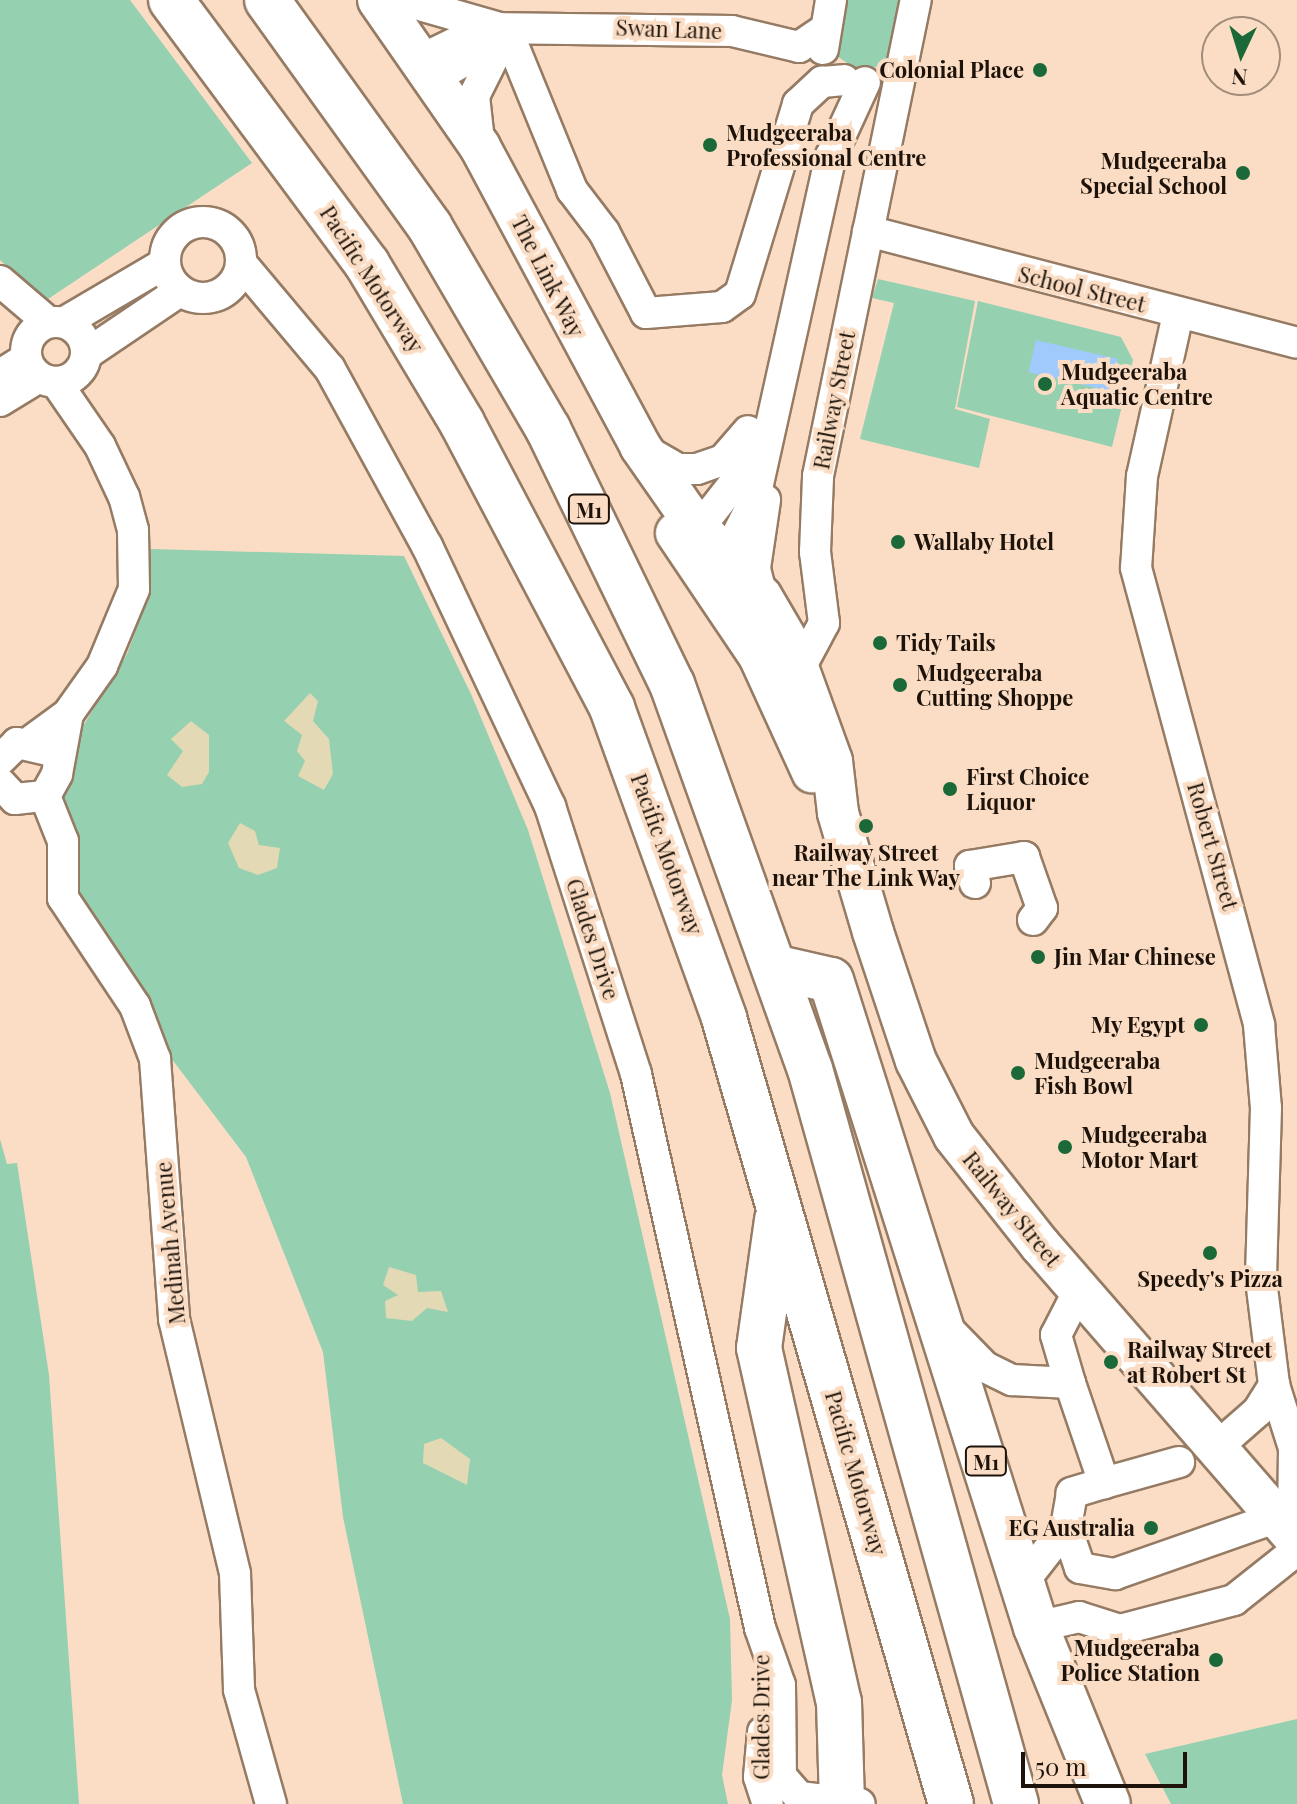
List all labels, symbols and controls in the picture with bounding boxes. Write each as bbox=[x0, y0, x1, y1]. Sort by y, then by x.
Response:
street label: Swan Lane bbox=[615, 14, 723, 44]
north arrow bbox=[1201, 16, 1281, 96]
place label: Colonial Place bbox=[879, 57, 1024, 83]
marker: Colonial Place bbox=[1031, 61, 1049, 79]
text: N bbox=[1231, 62, 1248, 93]
place label: Mudgeeraba Professional Centre bbox=[726, 119, 926, 170]
marker: Mudgeeraba Professional Centre bbox=[701, 136, 719, 154]
place label: Mudgeeraba Special School bbox=[1080, 147, 1227, 198]
marker: Mudgeeraba Special School bbox=[1234, 164, 1252, 182]
street label: Pacific Motorway bbox=[315, 201, 429, 357]
street label: The Link Way bbox=[506, 210, 590, 342]
street label: School Street bbox=[1016, 260, 1148, 318]
street label: Railway Street bbox=[808, 328, 860, 472]
place label: Mudgeeraba Aquatic Centre bbox=[1061, 358, 1213, 410]
marker: Mudgeeraba Aquatic Centre bbox=[1036, 375, 1054, 393]
road number: M1 bbox=[567, 493, 611, 525]
place label: Wallaby Hotel bbox=[914, 529, 1055, 555]
marker: Wallaby Hotel bbox=[889, 533, 907, 551]
place label: Tidy Tails bbox=[896, 630, 997, 656]
marker: Tidy Tails bbox=[871, 634, 889, 652]
place label: Mudgeeraba Cutting Shoppe bbox=[916, 659, 1073, 710]
marker: Mudgeeraba Cutting Shoppe bbox=[891, 676, 909, 694]
place label: First Choice Liquor bbox=[966, 763, 1090, 814]
street label: Pacific Motorway bbox=[626, 770, 708, 938]
street label: Robert Street bbox=[1182, 779, 1244, 913]
marker: First Choice Liquor bbox=[941, 780, 959, 798]
marker: Railway Street near The Link Way bbox=[857, 817, 875, 835]
place label: Railway Street near The Link Way bbox=[771, 839, 961, 890]
street label: Glades Drive bbox=[561, 875, 625, 1003]
place label: Jin Mar Chinese bbox=[1054, 944, 1216, 970]
marker: Jin Mar Chinese bbox=[1029, 948, 1047, 966]
place label: My Egypt bbox=[1090, 1012, 1185, 1038]
marker: My Egypt bbox=[1192, 1016, 1210, 1034]
place label: Mudgeeraba Fish Bowl bbox=[1034, 1047, 1160, 1098]
marker: Mudgeeraba Fish Bowl bbox=[1009, 1064, 1027, 1082]
place label: Mudgeeraba Motor Mart bbox=[1081, 1121, 1207, 1172]
marker: Mudgeeraba Motor Mart bbox=[1056, 1138, 1074, 1156]
street label: Railway Street bbox=[957, 1146, 1067, 1272]
street label: Medinah Avenue bbox=[150, 1160, 190, 1326]
marker: Speedy's Pizza bbox=[1201, 1244, 1219, 1262]
place label: Speedy's Pizza bbox=[1137, 1266, 1283, 1292]
place label: Railway Street at Robert St bbox=[1127, 1336, 1273, 1388]
marker: Railway Street at Robert St bbox=[1102, 1353, 1120, 1371]
street label: Pacific Motorway bbox=[820, 1388, 892, 1558]
road number: M1 bbox=[964, 1445, 1008, 1477]
place label: EG Australia bbox=[1008, 1515, 1135, 1541]
marker: EG Australia bbox=[1142, 1519, 1160, 1537]
place label: Mudgeeraba Police Station bbox=[1061, 1634, 1200, 1686]
marker: Mudgeeraba Police Station bbox=[1207, 1651, 1225, 1669]
street label: Glades Drive bbox=[748, 1654, 774, 1780]
scale bar bbox=[1025, 1736, 1191, 1786]
text: 50 m bbox=[1035, 1750, 1087, 1782]

